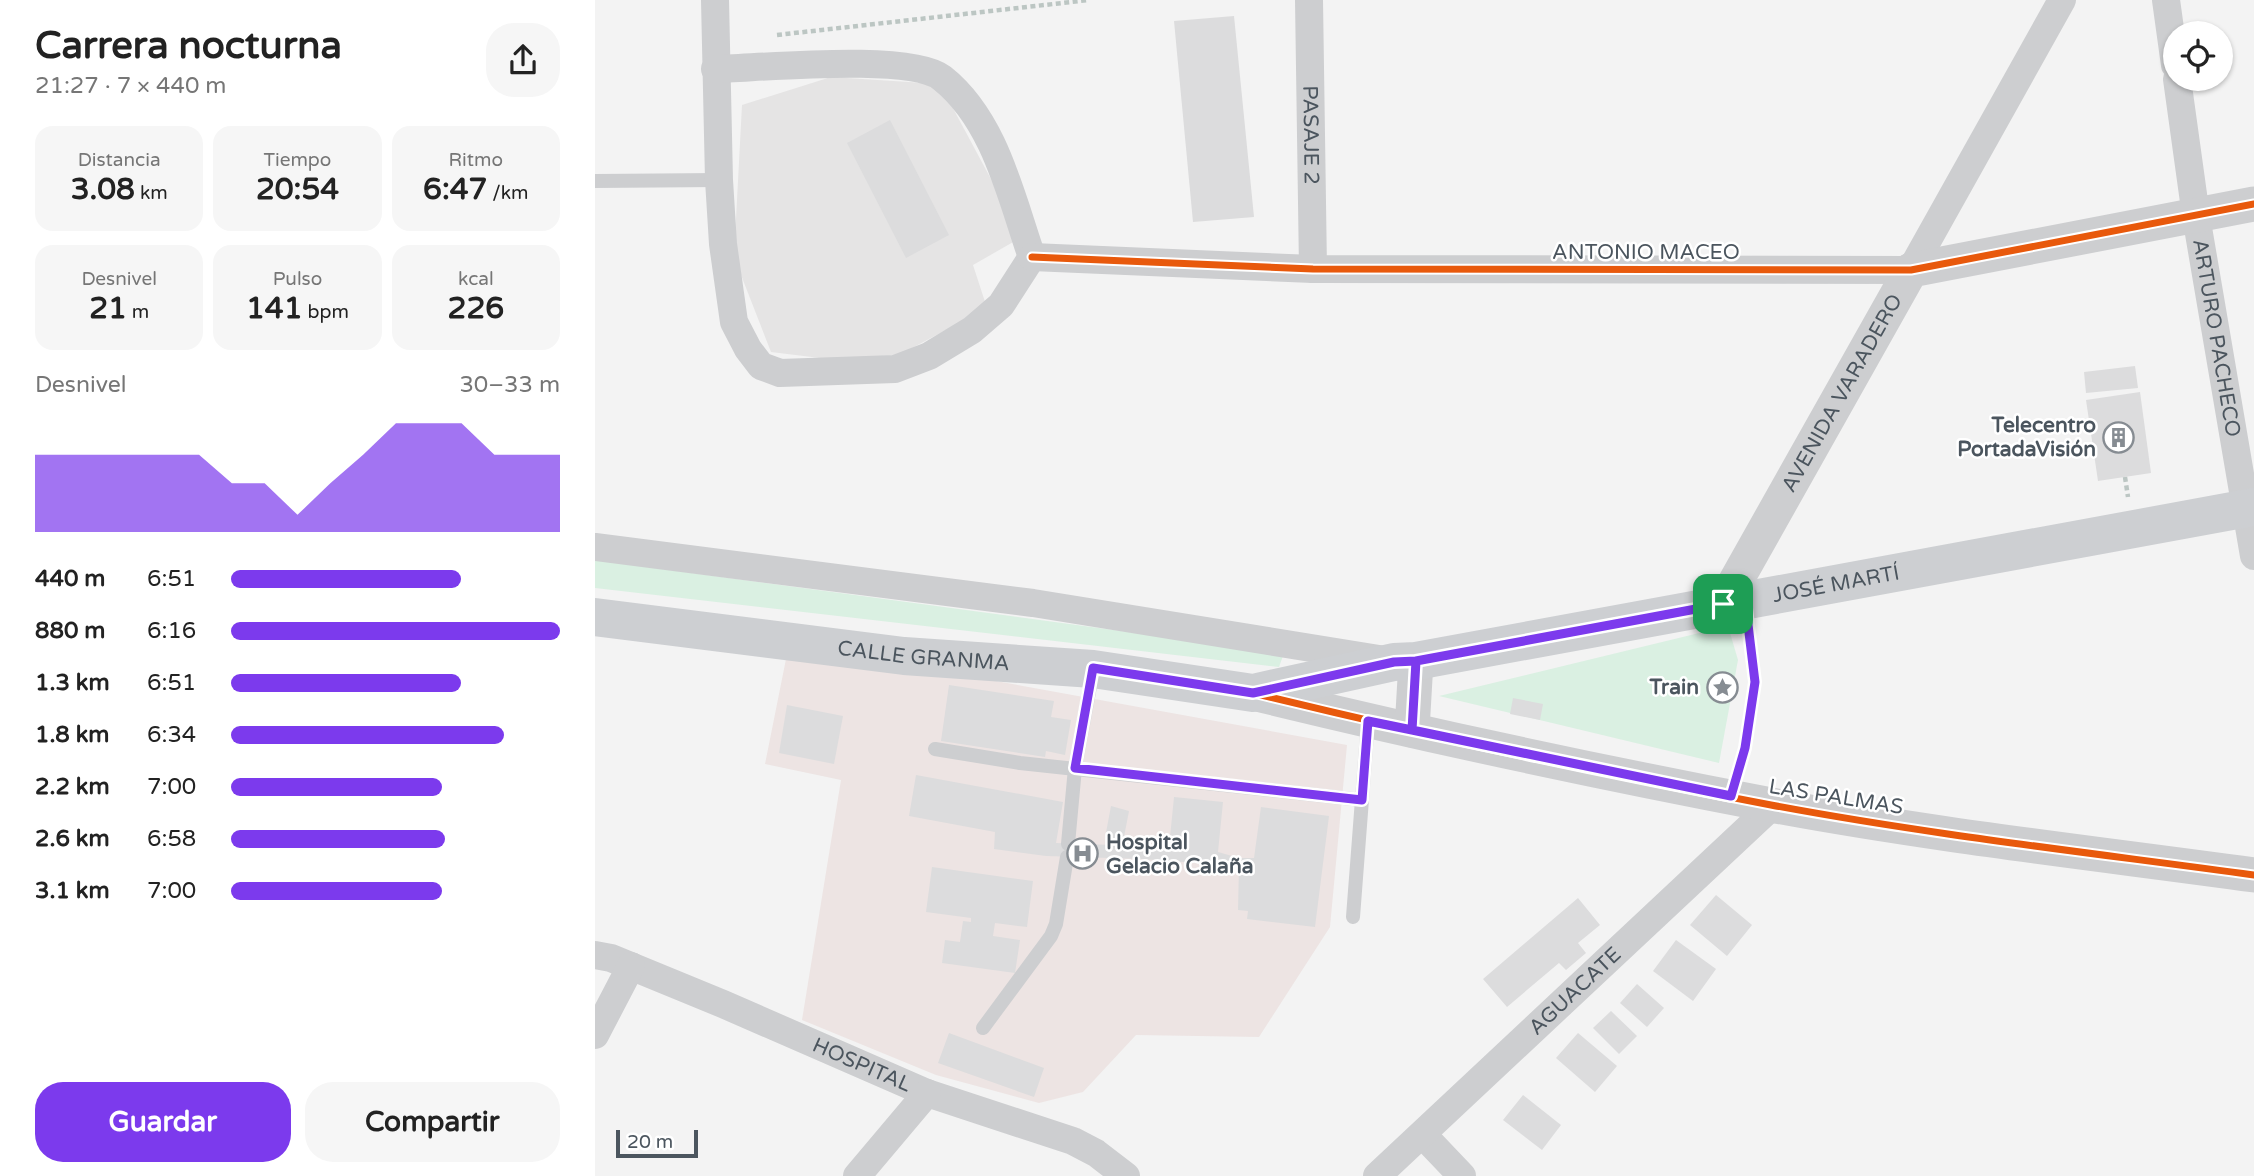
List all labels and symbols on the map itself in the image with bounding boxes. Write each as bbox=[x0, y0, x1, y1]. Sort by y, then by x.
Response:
street label: PASAJE 2 bbox=[1298, 85, 1324, 185]
street label: ARTURO PACHECO bbox=[2188, 237, 2246, 439]
street label: ANTONIO MACEO bbox=[1552, 240, 1740, 265]
street label: AVENIDA VARADERO bbox=[1776, 290, 1907, 497]
place label: Telecentro PortadaVisión bbox=[1957, 413, 2096, 462]
building icon: Telecentro PortadaVisión bbox=[2102, 420, 2136, 454]
street label: JOSÉ MARTÍ bbox=[1770, 560, 1901, 608]
pin bbox=[1693, 574, 1753, 634]
street label: CALLE GRANMA bbox=[836, 635, 1011, 676]
place icon: Train bbox=[1705, 670, 1739, 704]
place label: Train bbox=[1649, 675, 1699, 700]
street label: LAS PALMAS bbox=[1767, 774, 1905, 820]
place label: Hospital Gelacio Calaña bbox=[1106, 830, 1253, 879]
hospital icon: Hospital Gelacio Calaña bbox=[1066, 837, 1100, 871]
street label: AGUACATE bbox=[1523, 941, 1626, 1040]
street label: HOSPITAL bbox=[809, 1032, 915, 1097]
scale bar bbox=[616, 1127, 698, 1159]

